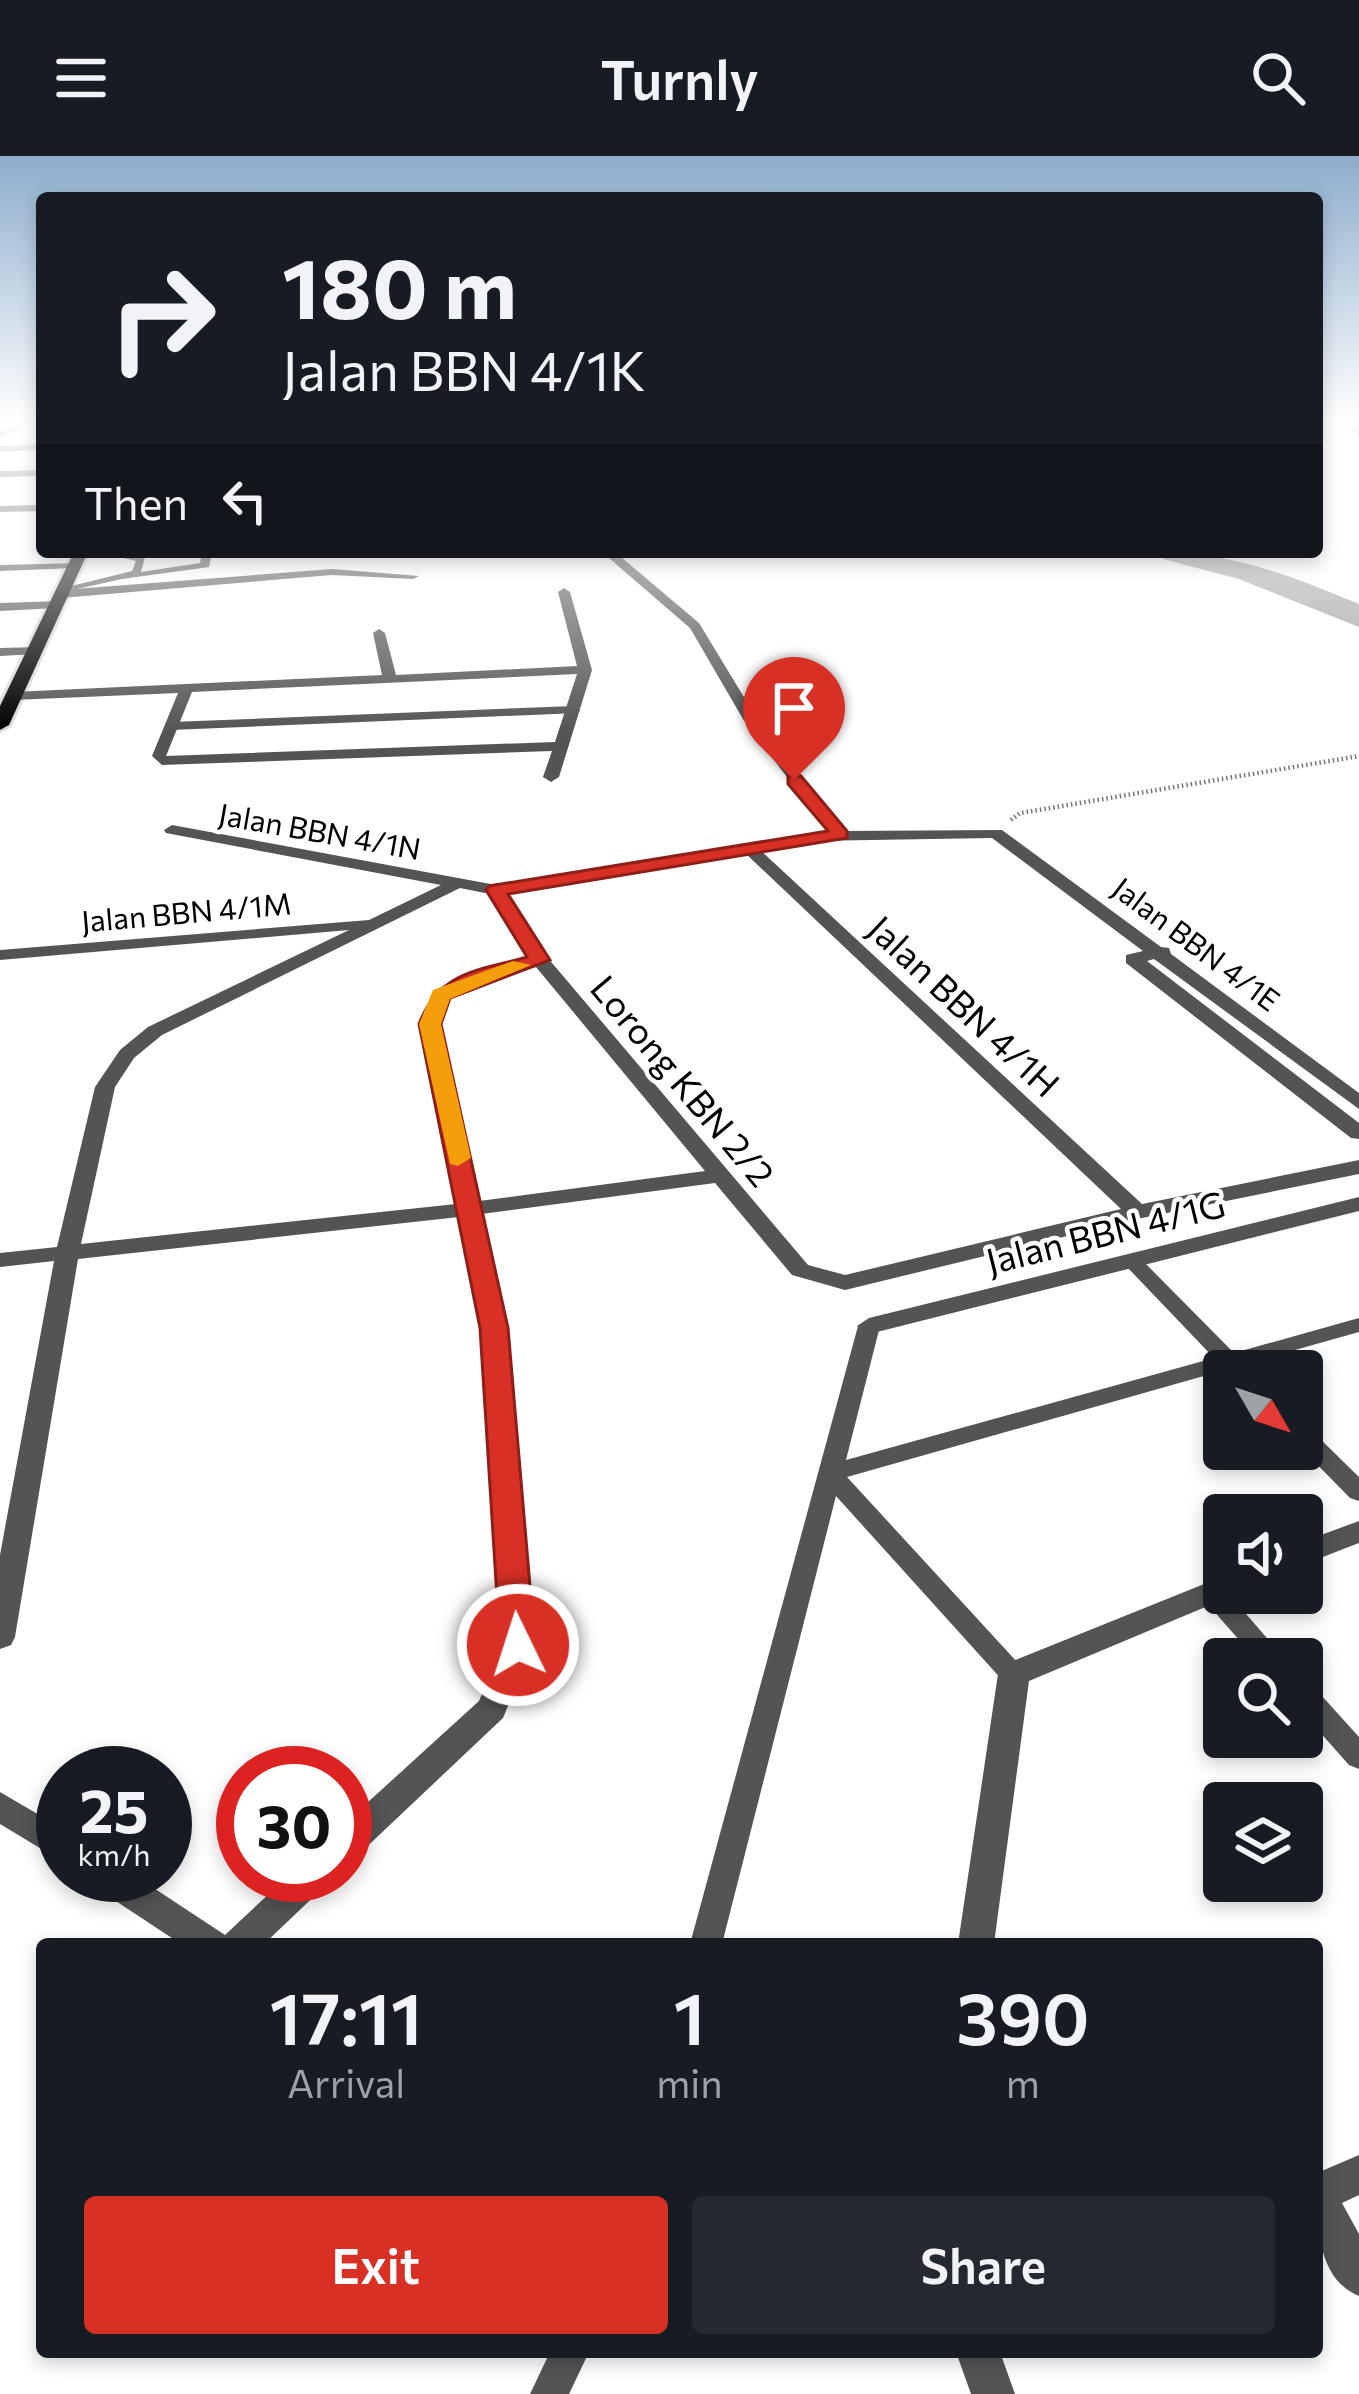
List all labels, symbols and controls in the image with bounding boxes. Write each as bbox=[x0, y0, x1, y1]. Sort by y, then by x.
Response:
icon: menu bbox=[48, 45, 114, 111]
text: Turnly bbox=[600, 45, 759, 111]
icon: search bbox=[1245, 45, 1311, 111]
text: 180 m bbox=[282, 234, 517, 336]
icon: right bbox=[84, 240, 240, 396]
text: Jalan BBN 4/1K bbox=[282, 336, 646, 402]
icon: left bbox=[212, 468, 278, 534]
text: Then bbox=[84, 474, 188, 529]
pin bbox=[743, 657, 845, 780]
icon: arrive bbox=[761, 675, 827, 741]
street label: Jalan BBN 4/1N bbox=[216, 794, 424, 866]
street label: Jalan BBN 4/1E bbox=[1106, 868, 1288, 1018]
street label: Jalan BBN 4/1M bbox=[79, 883, 293, 939]
street label: Jalan BBN 4/1H bbox=[860, 905, 1070, 1105]
street label: Lorong KBN 2/2 bbox=[583, 966, 785, 1194]
street label: Jalan BBN 4/1G bbox=[981, 1180, 1229, 1282]
north arrow bbox=[1203, 1350, 1323, 1470]
map controls bbox=[1203, 1350, 1323, 1902]
button: sound bbox=[1203, 1494, 1323, 1614]
position arrow bbox=[455, 1582, 581, 1708]
button: search bbox=[1203, 1638, 1323, 1758]
speed limit sign: 30 bbox=[216, 1746, 372, 1902]
text: 25 bbox=[79, 1772, 149, 1845]
button: layers bbox=[1203, 1782, 1323, 1902]
text: km/h bbox=[78, 1835, 150, 1872]
text: 17:11 bbox=[269, 1972, 423, 2060]
text: 1 bbox=[674, 1972, 706, 2060]
text: 390 bbox=[956, 1972, 1090, 2060]
text: Arrival bbox=[287, 2058, 405, 2106]
text: min bbox=[656, 2058, 723, 2106]
text: m bbox=[1006, 2058, 1040, 2106]
button: Exit bbox=[84, 2196, 668, 2334]
button: Share bbox=[692, 2196, 1275, 2334]

